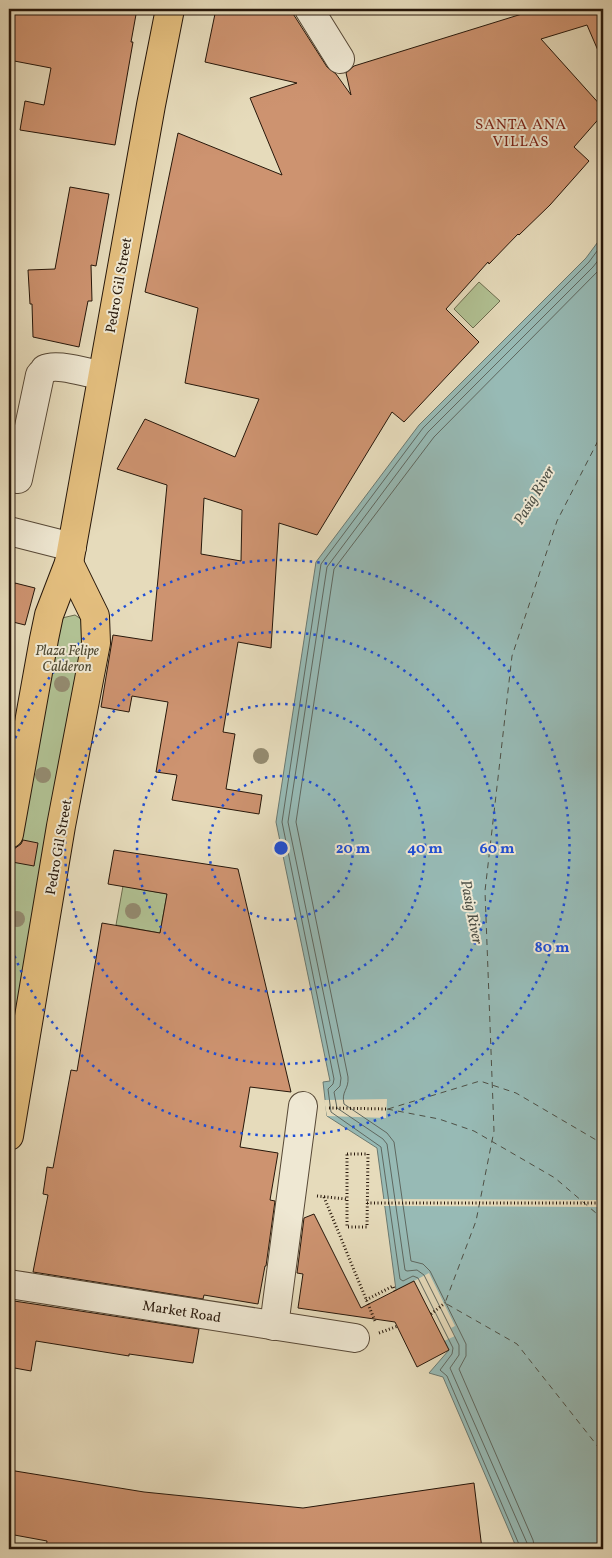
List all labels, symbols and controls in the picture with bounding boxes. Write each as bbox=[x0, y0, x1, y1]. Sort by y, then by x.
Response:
district label: SANTA ANA VILLAS bbox=[475, 115, 567, 153]
street label: Pedro Gil Street bbox=[102, 236, 137, 334]
water label: Pasig River bbox=[510, 462, 561, 529]
park label: Plaza Felipe Calderon bbox=[35, 642, 99, 677]
street label: Pedro Gil Street bbox=[42, 798, 77, 896]
centre of rings bbox=[272, 839, 290, 857]
text: 20 m bbox=[336, 839, 371, 860]
text: 40 m bbox=[407, 839, 443, 860]
text: 60 m bbox=[480, 839, 515, 860]
water label: Pasig River bbox=[454, 878, 487, 947]
text: 80 m bbox=[535, 938, 570, 959]
street label: Market Road bbox=[141, 1297, 222, 1328]

